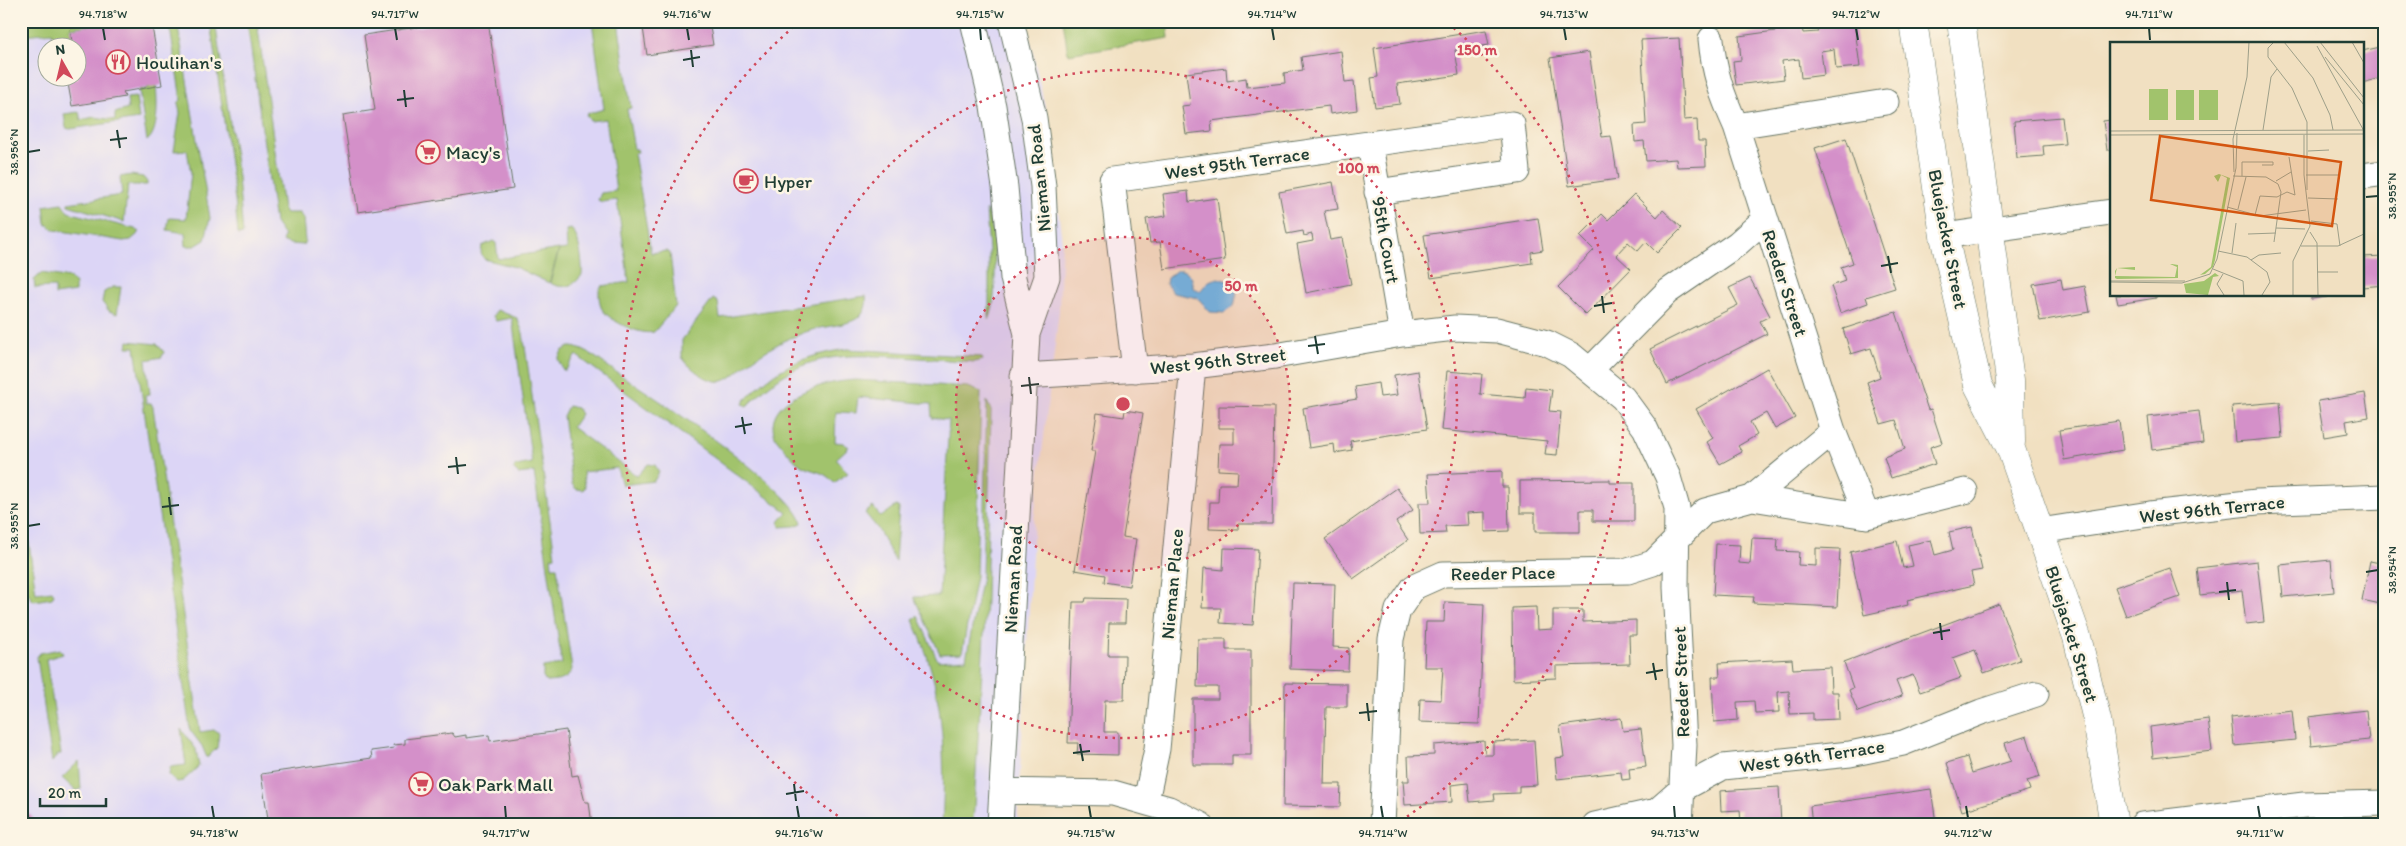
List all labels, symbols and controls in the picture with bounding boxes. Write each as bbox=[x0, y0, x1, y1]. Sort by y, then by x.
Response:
text: 94.718°W bbox=[79, 7, 127, 21]
text: 94.717°W bbox=[371, 7, 419, 21]
text: 94.716°W bbox=[663, 7, 711, 21]
text: 94.715°W bbox=[956, 7, 1004, 21]
text: 94.714°W bbox=[1248, 7, 1296, 21]
text: 94.713°W bbox=[1540, 7, 1588, 21]
text: 94.712°W bbox=[1832, 7, 1880, 21]
text: 94.711°W bbox=[2125, 7, 2173, 21]
north arrow bbox=[38, 38, 88, 88]
text: N bbox=[54, 41, 66, 59]
text: 150 m bbox=[1457, 41, 1497, 59]
inset map bbox=[2110, 42, 2364, 296]
restaurant icon: Houlihan's bbox=[105, 49, 131, 75]
place label: Houlihan's bbox=[136, 51, 222, 74]
street label: Nieman Road bbox=[1022, 123, 1056, 233]
text: 38.956°N bbox=[7, 129, 21, 175]
supermarket icon: Macy's bbox=[415, 139, 441, 165]
place label: Macy's bbox=[446, 141, 501, 164]
street label: West 95th Terrace bbox=[1163, 141, 1311, 185]
text: 100 m bbox=[1338, 159, 1380, 177]
street label: Bluejacket Street bbox=[1923, 167, 1973, 311]
cafe icon: Hyper bbox=[733, 168, 759, 194]
place label: Hyper bbox=[764, 170, 812, 193]
text: 38.955°N bbox=[2385, 173, 2399, 219]
street label: 95th Court bbox=[1367, 195, 1405, 285]
street label: Reeder Street bbox=[1757, 227, 1813, 339]
text: 50 m bbox=[1224, 277, 1258, 295]
street label: West 96th Street bbox=[1149, 342, 1287, 380]
centre of rings bbox=[1114, 395, 1132, 413]
street label: West 96th Terrace bbox=[2138, 490, 2286, 528]
text: 38.955°N bbox=[7, 503, 21, 549]
street label: Nieman Road bbox=[999, 524, 1027, 633]
street label: Nieman Place bbox=[1156, 528, 1188, 640]
text: 38.954°N bbox=[2385, 546, 2399, 594]
street label: Reeder Place bbox=[1451, 561, 1555, 585]
street label: Bluejacket Street bbox=[2040, 563, 2104, 705]
street label: Reeder Street bbox=[1668, 626, 1694, 738]
street label: West 96th Terrace bbox=[1738, 734, 1886, 778]
supermarket icon: Oak Park Mall bbox=[408, 771, 434, 797]
place label: Oak Park Mall bbox=[438, 773, 554, 796]
scale bar bbox=[40, 776, 106, 808]
text: 20 m bbox=[48, 784, 82, 802]
text: 94.718°W bbox=[190, 826, 238, 840]
text: 94.717°W bbox=[482, 826, 530, 840]
text: 94.716°W bbox=[775, 826, 823, 840]
text: 94.715°W bbox=[1067, 826, 1115, 840]
text: 94.714°W bbox=[1359, 826, 1407, 840]
text: 94.713°W bbox=[1651, 826, 1699, 840]
text: 94.712°W bbox=[1944, 826, 1992, 840]
text: 94.711°W bbox=[2236, 826, 2284, 840]

